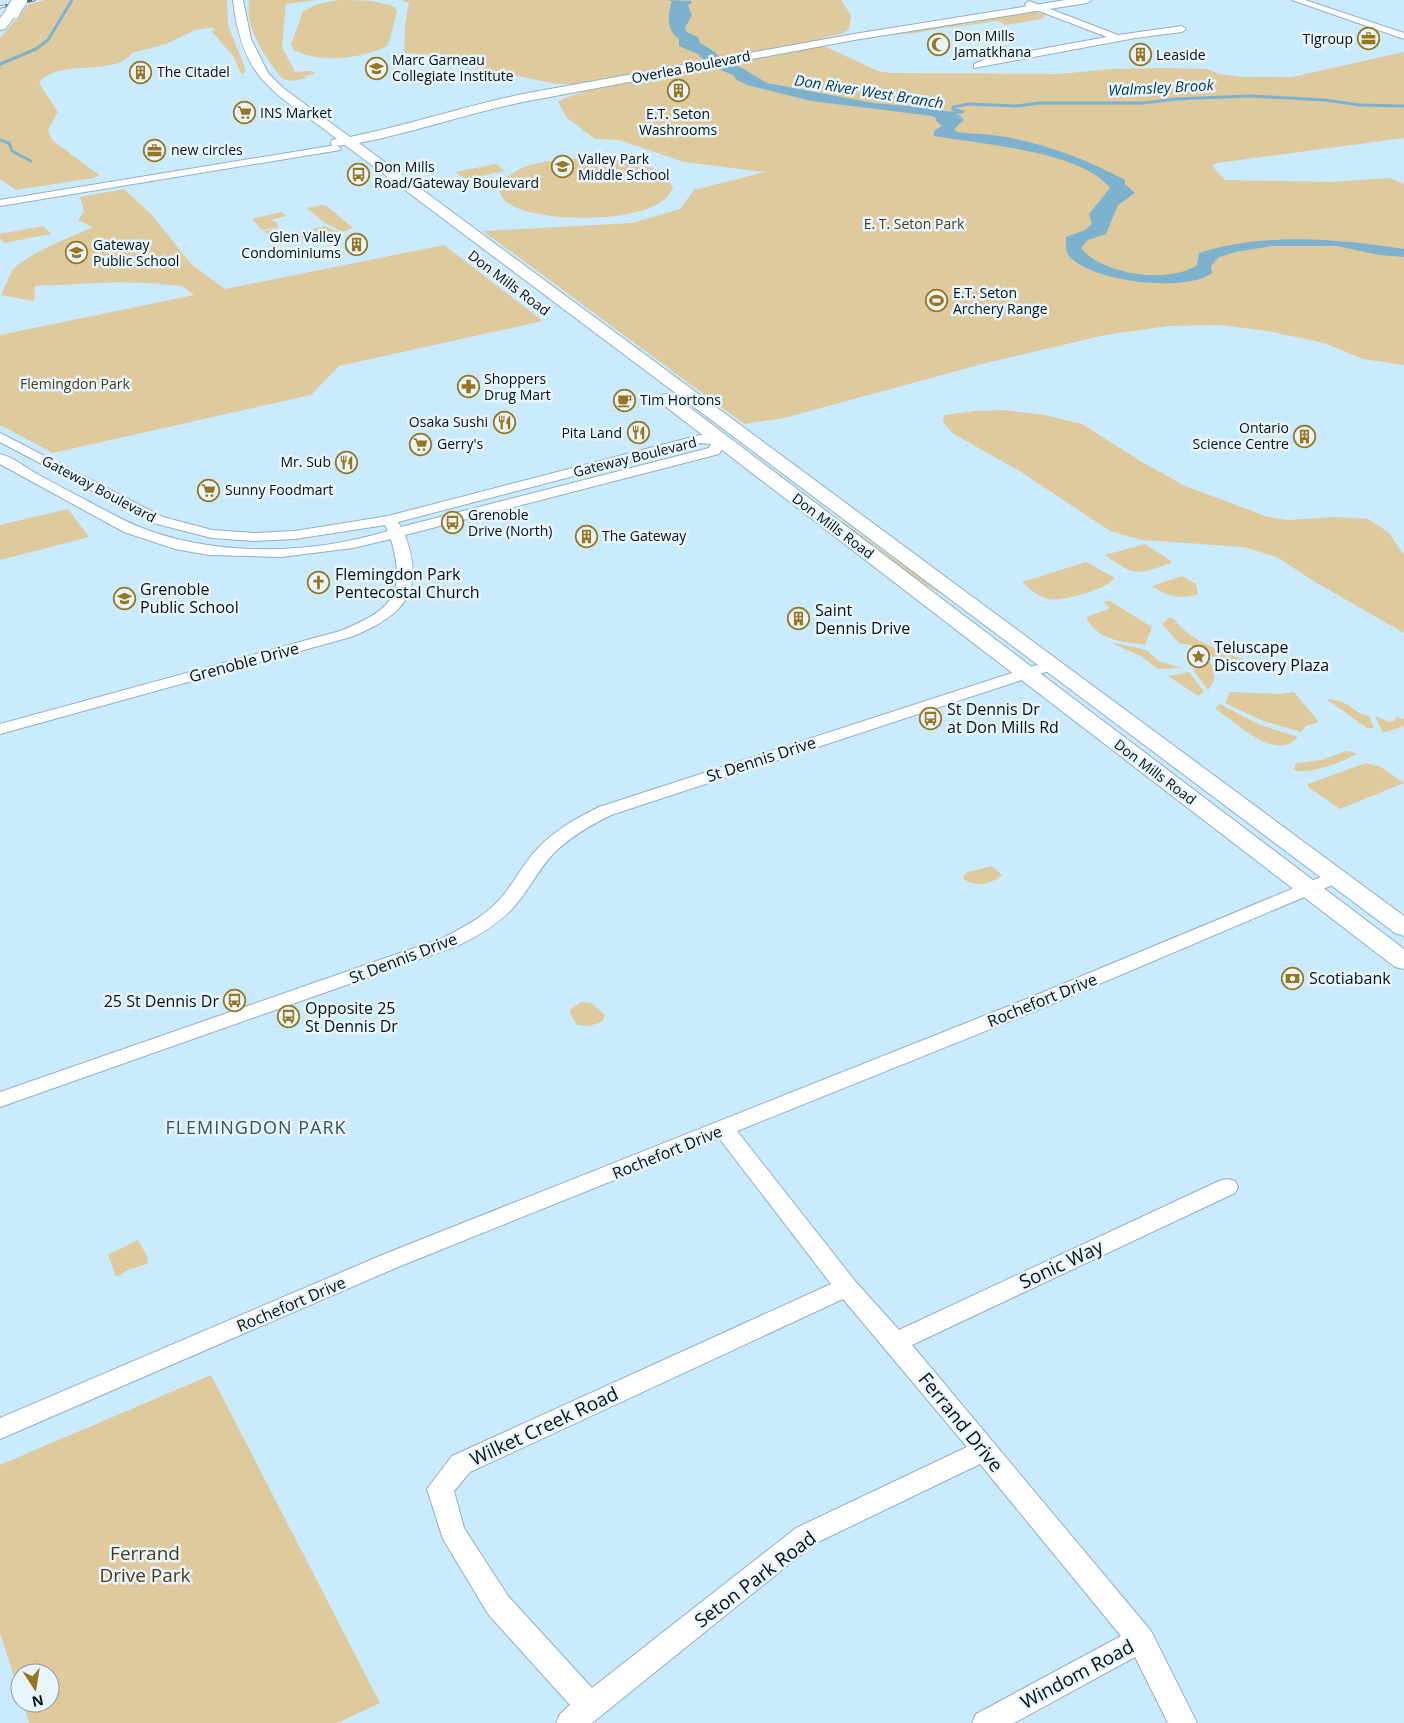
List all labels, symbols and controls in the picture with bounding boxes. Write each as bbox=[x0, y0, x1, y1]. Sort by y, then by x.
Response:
place label: Don Mills Jamatkhana bbox=[952, 26, 1031, 61]
office icon: TIgroup bbox=[1357, 27, 1381, 51]
place label: TIgroup bbox=[1302, 29, 1353, 48]
mosque icon: Don Mills Jamatkhana bbox=[926, 32, 950, 56]
building icon: Leaside bbox=[1128, 43, 1152, 67]
place label: Leaside bbox=[1156, 45, 1206, 64]
street label: Overlea Boulevard bbox=[630, 46, 752, 87]
place label: Marc Garneau Collegiate Institute bbox=[392, 50, 514, 85]
school or university icon: Marc Garneau Collegiate Institute bbox=[364, 56, 388, 80]
building icon: The Citadel bbox=[129, 60, 153, 84]
place label: The Citadel bbox=[157, 62, 230, 81]
water label: Don River West Branch bbox=[793, 69, 945, 113]
water label: Walmsley Brook bbox=[1108, 74, 1215, 100]
building icon: E.T. Seton Washrooms bbox=[666, 79, 690, 103]
supermarket icon: INS Market bbox=[232, 101, 256, 125]
place label: INS Market bbox=[260, 103, 332, 122]
place label: E.T. Seton Washrooms bbox=[639, 104, 717, 139]
office icon: new circles bbox=[143, 138, 167, 162]
place label: new circles bbox=[171, 140, 243, 159]
place label: Valley Park Middle School bbox=[578, 149, 670, 184]
school or university icon: Valley Park Middle School bbox=[550, 155, 574, 179]
place label: Don Mills Road/Gateway Boulevard bbox=[374, 157, 539, 192]
bus stop icon: Don Mills Road/Gateway Boulevard bbox=[346, 163, 370, 187]
park label: E. T. Seton Park bbox=[864, 214, 965, 233]
place label: Glen Valley Condominiums bbox=[241, 227, 342, 262]
building icon: Glen Valley Condominiums bbox=[345, 233, 369, 257]
place label: Gateway Public School bbox=[93, 235, 179, 270]
school or university icon: Gateway Public School bbox=[65, 241, 89, 265]
street label: Don Mills Road bbox=[465, 246, 554, 320]
place label: E.T. Seton Archery Range bbox=[953, 283, 1048, 318]
sports icon: E.T. Seton Archery Range bbox=[925, 289, 949, 313]
place label: Shoppers Drug Mart bbox=[484, 369, 551, 404]
park label: Flemingdon Park bbox=[20, 374, 131, 393]
pharmacy icon: Shoppers Drug Mart bbox=[456, 375, 480, 399]
cafe icon: Tim Hortons bbox=[612, 388, 636, 412]
place label: Tim Hortons bbox=[640, 390, 721, 409]
restaurant icon: Osaka Sushi bbox=[492, 410, 516, 434]
place label: Osaka Sushi bbox=[409, 412, 488, 431]
place label: Ontario Science Centre bbox=[1193, 418, 1289, 453]
restaurant icon: Pita Land bbox=[626, 421, 650, 445]
place label: Pita Land bbox=[561, 423, 622, 442]
building icon: Ontario Science Centre bbox=[1293, 424, 1317, 448]
supermarket icon: Gerry's bbox=[409, 432, 433, 456]
street label: Gateway Boulevard bbox=[571, 432, 699, 481]
place label: Gerry's bbox=[437, 434, 484, 453]
street label: Gateway Boulevard bbox=[39, 450, 160, 527]
restaurant icon: Mr. Sub bbox=[335, 450, 359, 474]
place label: Mr. Sub bbox=[281, 452, 331, 471]
supermarket icon: Sunny Foodmart bbox=[197, 478, 221, 502]
place label: Sunny Foodmart bbox=[225, 480, 333, 499]
street label: Don Mills Road bbox=[789, 489, 878, 563]
place label: Grenoble Drive (North) bbox=[468, 505, 552, 540]
bus stop icon: Grenoble Drive (North) bbox=[440, 511, 464, 535]
building icon: The Gateway bbox=[574, 524, 598, 548]
place label: The Gateway bbox=[602, 526, 687, 545]
place label: Flemingdon Park Pentecostal Church bbox=[335, 563, 480, 603]
church icon: Flemingdon Park Pentecostal Church bbox=[307, 571, 331, 595]
place label: Grenoble Public School bbox=[140, 578, 239, 618]
school or university icon: Grenoble Public School bbox=[112, 586, 136, 610]
place label: Saint Dennis Drive bbox=[815, 599, 910, 639]
building icon: Saint Dennis Drive bbox=[787, 607, 811, 631]
place label: Teluscape Discovery Plaza bbox=[1214, 636, 1329, 676]
street label: Grenoble Drive bbox=[187, 637, 301, 687]
place icon: Teluscape Discovery Plaza bbox=[1186, 644, 1210, 668]
place label: St Dennis Dr at Don Mills Rd bbox=[947, 698, 1059, 738]
bus stop icon: St Dennis Dr at Don Mills Rd bbox=[919, 706, 943, 730]
street label: St Dennis Drive bbox=[703, 731, 819, 787]
street label: Don Mills Road bbox=[1111, 735, 1200, 809]
street label: St Dennis Drive bbox=[346, 927, 460, 989]
bank icon: Scotiabank bbox=[1281, 966, 1305, 990]
place label: Scotiabank bbox=[1309, 967, 1391, 989]
street label: Rochefort Drive bbox=[984, 968, 1100, 1032]
bus stop icon: 25 St Dennis Dr bbox=[223, 989, 247, 1013]
place label: 25 St Dennis Dr bbox=[104, 990, 219, 1012]
place label: Opposite 25 St Dennis Dr bbox=[305, 997, 398, 1037]
bus stop icon: Opposite 25 St Dennis Dr bbox=[277, 1005, 301, 1029]
district label: FLEMINGDON PARK bbox=[165, 1115, 347, 1139]
street label: Rochefort Drive bbox=[609, 1120, 725, 1184]
street label: Sonic Way bbox=[1015, 1233, 1108, 1295]
street label: Rochefort Drive bbox=[233, 1271, 349, 1337]
street label: Ferrand Drive bbox=[913, 1367, 1009, 1477]
street label: Wilket Creek Road bbox=[466, 1380, 622, 1472]
street label: Seton Park Road bbox=[689, 1525, 821, 1633]
park label: Ferrand Drive Park bbox=[99, 1540, 191, 1588]
street label: Windom Road bbox=[1016, 1633, 1138, 1715]
north arrow bbox=[10, 1663, 60, 1713]
text: N bbox=[30, 1691, 45, 1712]

